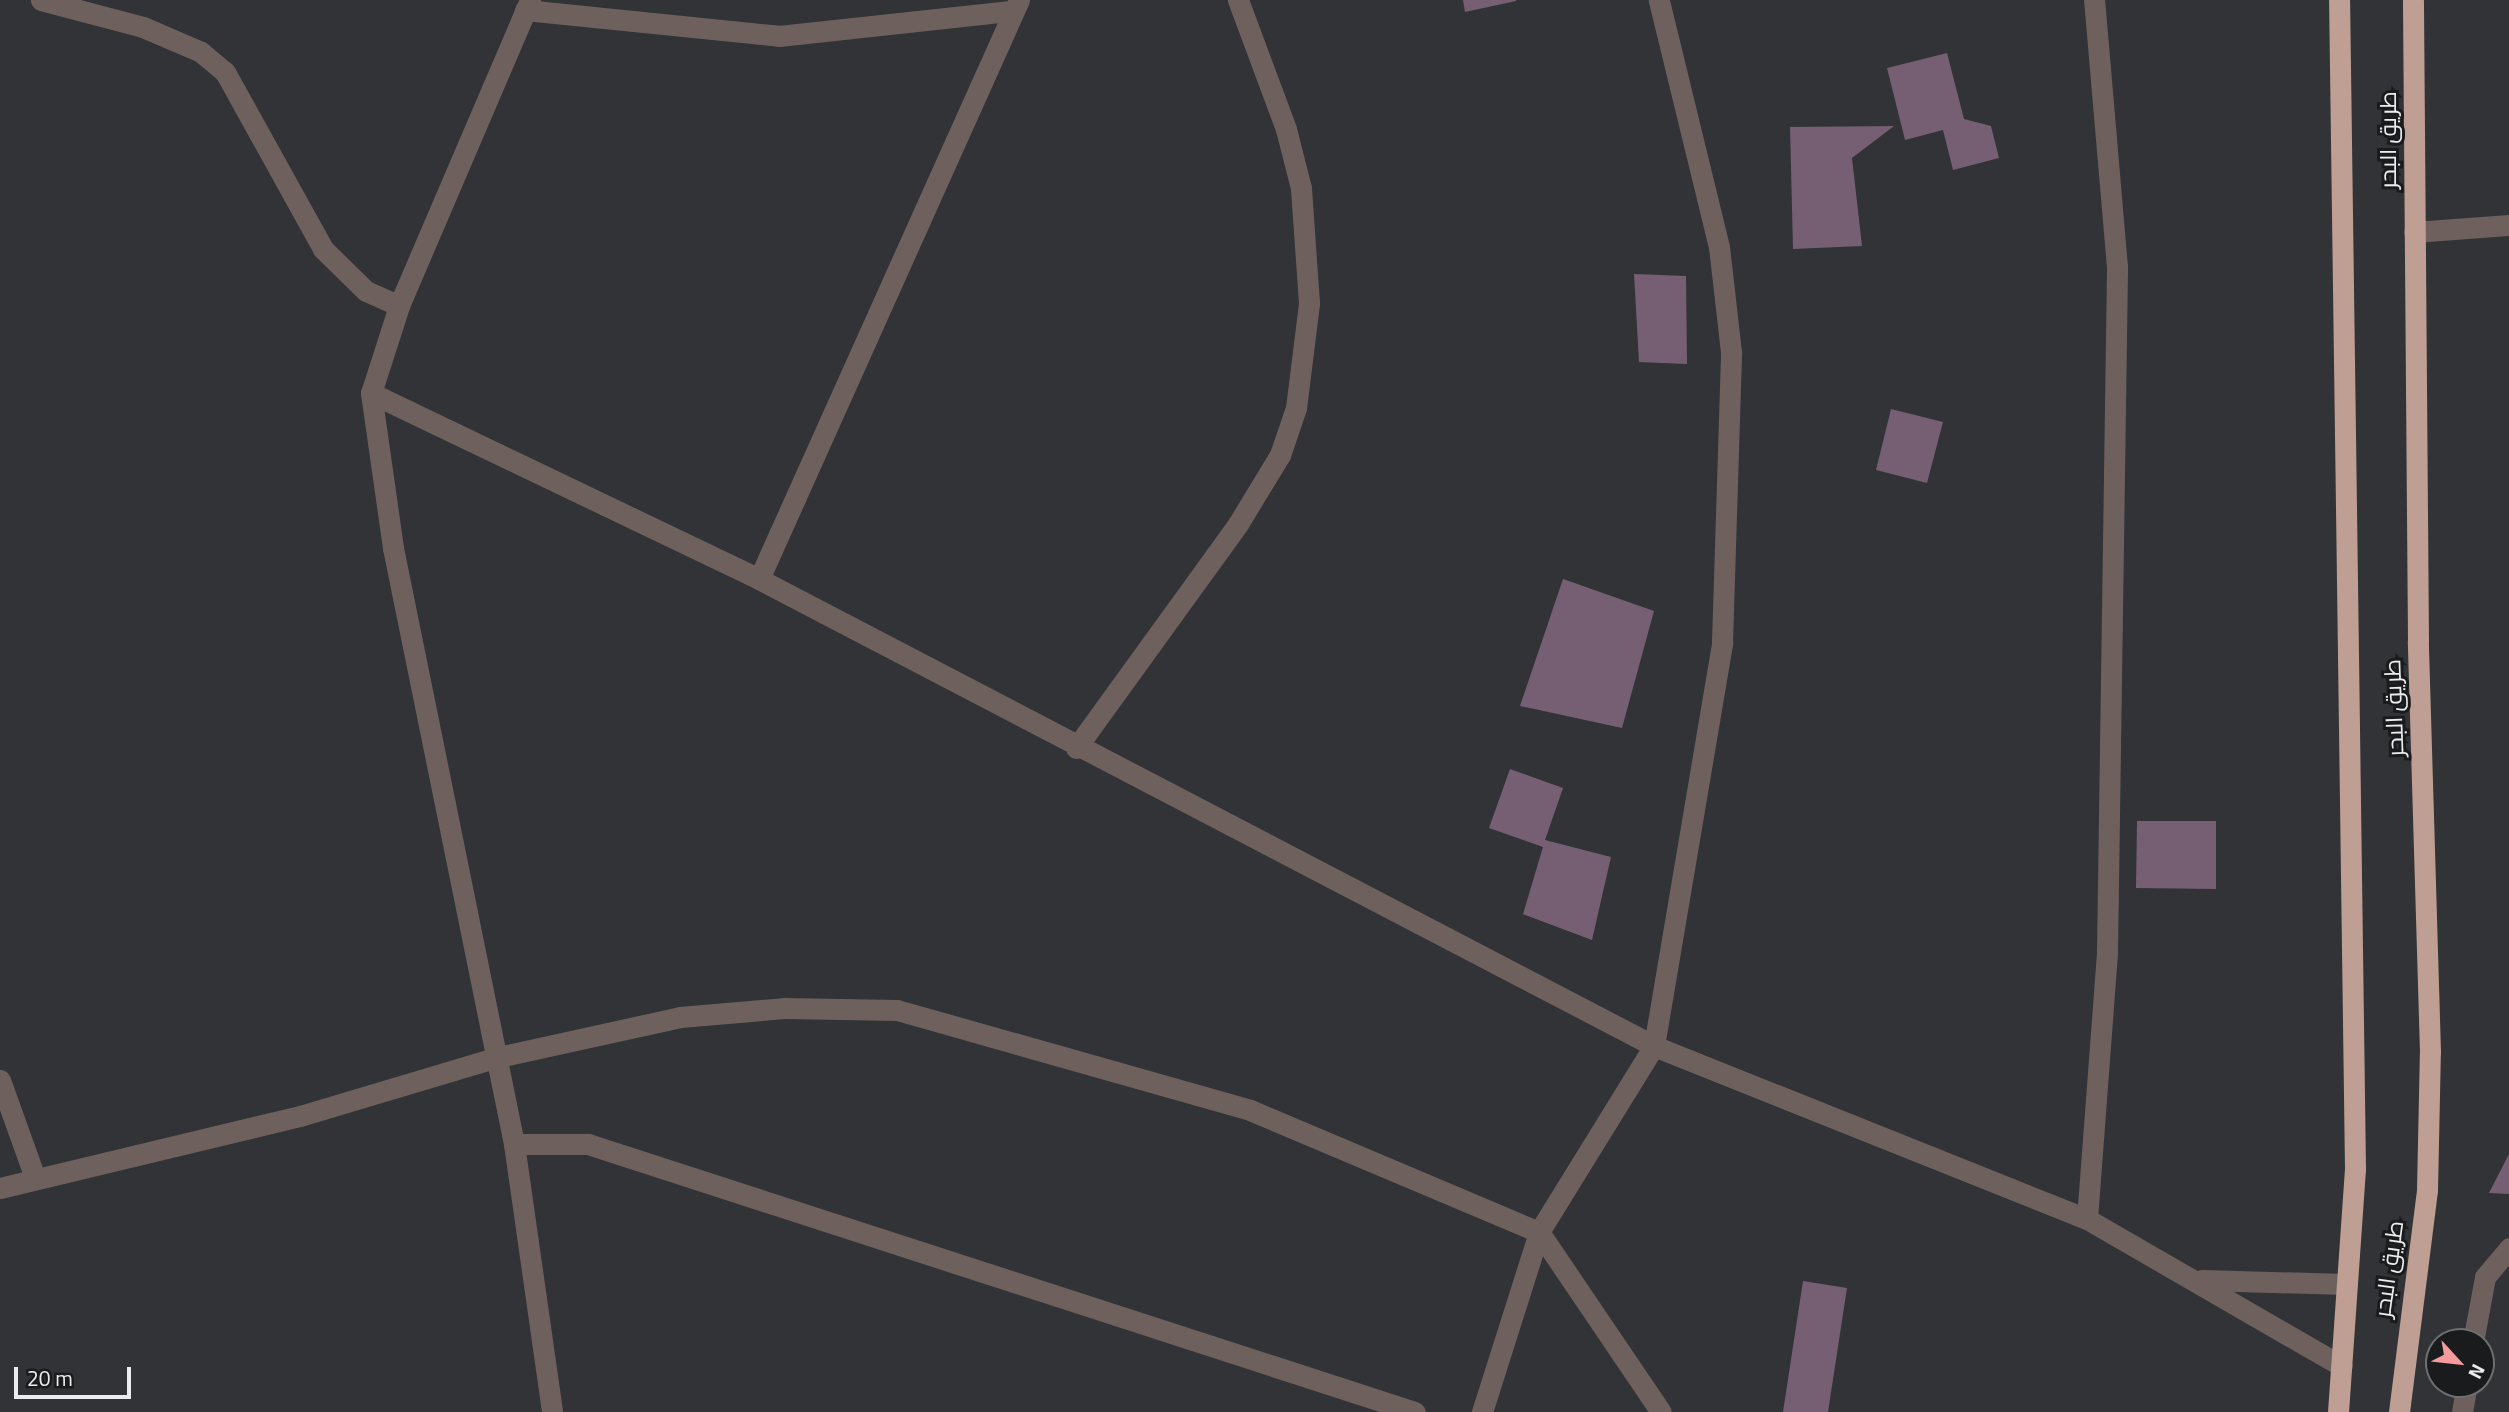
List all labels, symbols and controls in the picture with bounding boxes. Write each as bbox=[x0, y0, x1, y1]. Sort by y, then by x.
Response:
street label: طريق البحر bbox=[2374, 91, 2402, 189]
street label: طريق البحر bbox=[2379, 659, 2409, 757]
street label: طريق البحر bbox=[2369, 1219, 2409, 1319]
north arrow bbox=[2425, 1328, 2495, 1398]
scale bar bbox=[18, 1352, 135, 1396]
text: N bbox=[2458, 1358, 2496, 1386]
text: 20 m bbox=[27, 1359, 73, 1398]

